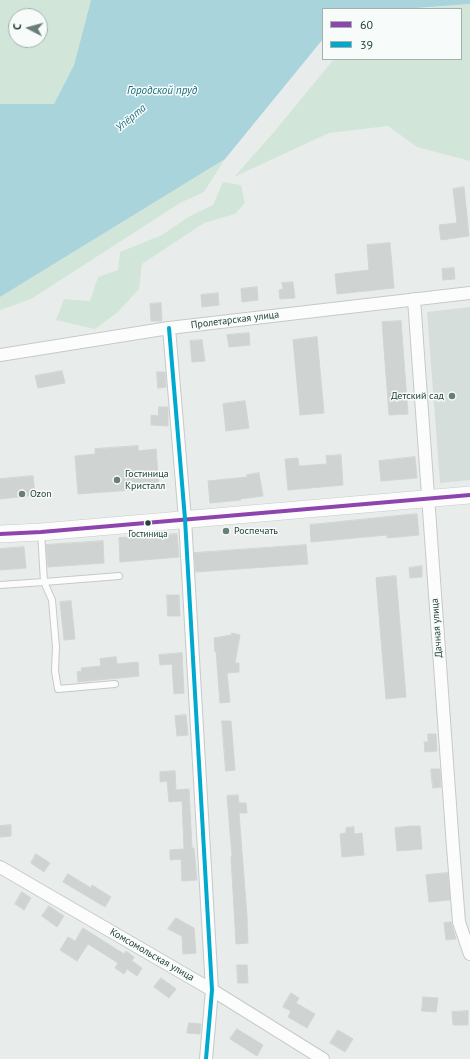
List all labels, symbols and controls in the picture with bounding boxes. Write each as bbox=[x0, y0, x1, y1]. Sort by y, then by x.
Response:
north arrow bbox=[8, 8, 48, 48]
legend bbox=[322, 8, 462, 60]
text: 60 bbox=[360, 17, 373, 32]
text: С bbox=[10, 23, 24, 31]
text: 39 bbox=[360, 37, 373, 52]
water label: Городской пруд bbox=[127, 84, 197, 98]
water label: Упёрта bbox=[113, 101, 149, 135]
street label: Пролетарская улица bbox=[190, 309, 280, 331]
place label: Детский сад bbox=[391, 390, 444, 402]
marker: Детский сад bbox=[447, 391, 457, 401]
place label: Гостиница Кристалл bbox=[125, 468, 169, 492]
marker: Гостиница Кристалл bbox=[112, 475, 122, 485]
place label: Ozon bbox=[30, 488, 52, 500]
marker: Ozon bbox=[17, 489, 27, 499]
marker: Гостиница bbox=[143, 518, 153, 528]
place label: Роспечать bbox=[234, 525, 278, 537]
marker: Роспечать bbox=[221, 526, 231, 536]
place label: Гостиница bbox=[128, 529, 168, 539]
street label: Дачная улица bbox=[429, 598, 445, 658]
street label: Комсомольская улица bbox=[108, 926, 196, 984]

